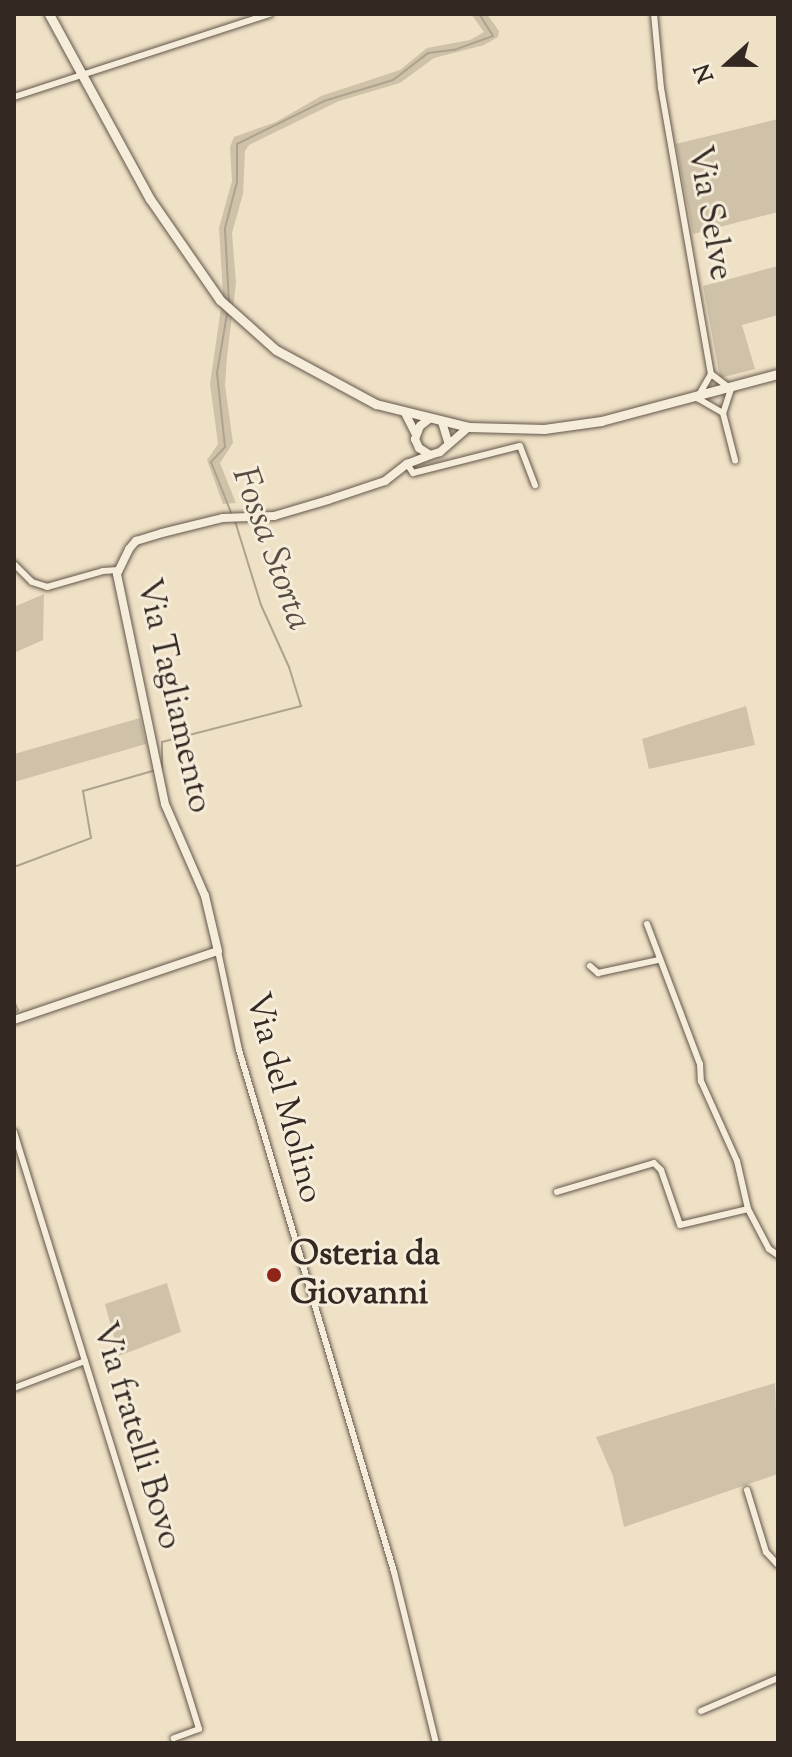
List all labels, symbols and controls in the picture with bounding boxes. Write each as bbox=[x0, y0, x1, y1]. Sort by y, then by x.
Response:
north arrow bbox=[688, 24, 768, 104]
text: N bbox=[688, 59, 724, 87]
street label: Via Selve bbox=[677, 143, 741, 283]
water label: Fossa Storta bbox=[221, 461, 319, 637]
street label: Via Tagliamento bbox=[126, 575, 220, 817]
street label: Via del Molino bbox=[235, 988, 331, 1208]
place label: Osteria da Giovanni bbox=[290, 1235, 440, 1314]
marker: Osteria da Giovanni bbox=[265, 1266, 283, 1284]
street label: Via fratelli Bovo bbox=[82, 1317, 190, 1555]

